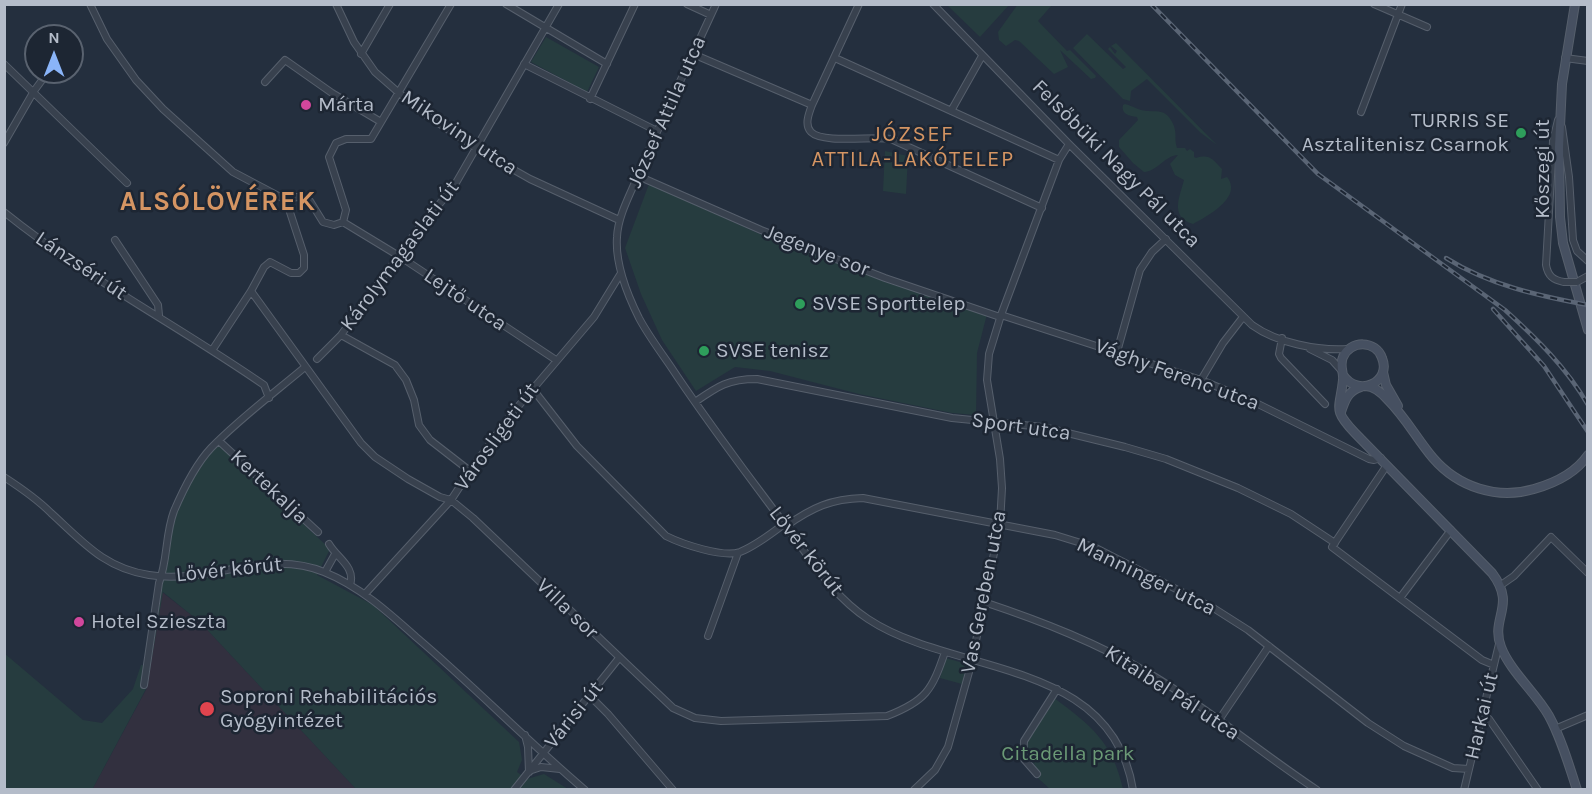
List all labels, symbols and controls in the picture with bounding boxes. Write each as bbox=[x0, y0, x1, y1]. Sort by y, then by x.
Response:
north arrow bbox=[24, 24, 84, 84]
text: N bbox=[48, 28, 60, 47]
street label: József Attila utca bbox=[622, 32, 712, 192]
street label: Felsőbüki Nagy Pál utca bbox=[1027, 75, 1205, 253]
street label: Mikoviny utca bbox=[396, 85, 522, 181]
place label: Márta bbox=[318, 92, 374, 118]
marker: Márta bbox=[299, 98, 313, 112]
place label: TURRIS SE Asztalitenisz Csarnok bbox=[1302, 108, 1509, 158]
street label: Kőszegi út bbox=[1530, 119, 1556, 219]
district label: JÓZSEF ATTILA-LAKÓTELEP bbox=[811, 122, 1015, 174]
marker: TURRIS SE Asztalitenisz Csarnok bbox=[1514, 126, 1528, 140]
street label: Károlymagaslati út bbox=[335, 176, 465, 336]
district label: ALSÓLÖVÉREK bbox=[120, 186, 316, 218]
street label: Jegenye sor bbox=[761, 219, 873, 283]
street label: Lánzséri út bbox=[30, 226, 132, 306]
street label: Lejtő utca bbox=[419, 263, 511, 337]
place label: SVSE Sporttelep bbox=[812, 291, 966, 317]
marker: SVSE Sporttelep bbox=[793, 297, 807, 311]
street label: Vághy Ferenc utca bbox=[1091, 334, 1263, 416]
place label: SVSE tenisz bbox=[716, 338, 829, 364]
marker: SVSE tenisz bbox=[697, 344, 711, 358]
street label: Városligeti út bbox=[449, 378, 545, 496]
street label: Sport utca bbox=[970, 408, 1072, 446]
street label: Kertekalja bbox=[225, 445, 313, 529]
street label: Lővér körút bbox=[763, 501, 849, 601]
street label: Vas Gereben utca bbox=[956, 508, 1012, 676]
street label: Manninger utca bbox=[1072, 532, 1220, 622]
street label: Lővér körút bbox=[175, 552, 283, 588]
street label: Villa sor bbox=[531, 573, 603, 645]
place label: Hotel Szieszta bbox=[91, 609, 226, 635]
marker: Hotel Szieszta bbox=[72, 615, 86, 629]
street label: Kitaibel Pál utca bbox=[1100, 640, 1244, 746]
street label: Harkai út bbox=[1460, 670, 1504, 762]
street label: Várisi út bbox=[539, 676, 609, 754]
place label: Soproni Rehabilitációs Gyógyintézet bbox=[220, 684, 437, 734]
marker: Soproni Rehabilitációs Gyógyintézet bbox=[198, 700, 216, 718]
park label: Citadella park bbox=[1001, 741, 1135, 767]

